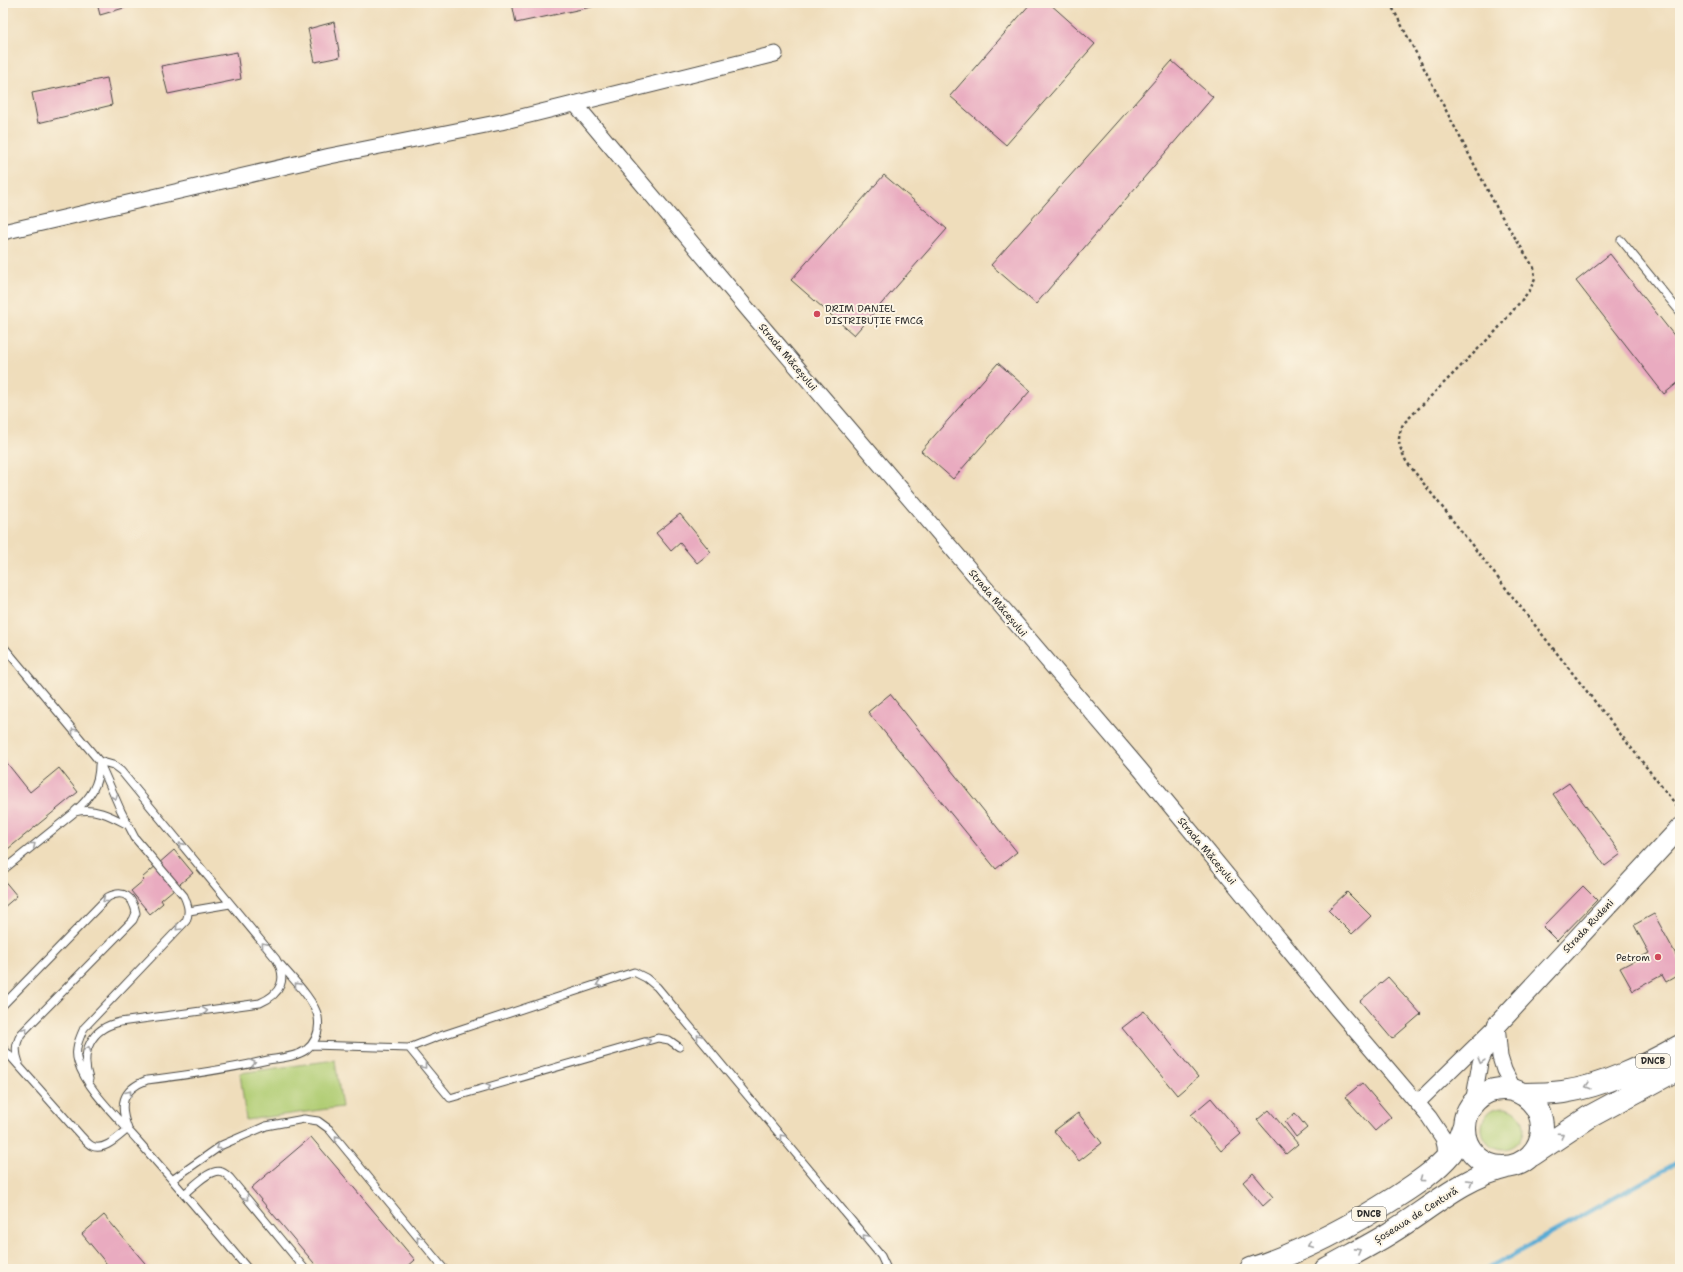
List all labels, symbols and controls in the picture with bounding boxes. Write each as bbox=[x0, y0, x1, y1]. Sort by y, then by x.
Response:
place label: DRIM DANIEL DISTRIBUȚIE FMCG bbox=[825, 302, 924, 328]
marker: DRIM DANIEL DISTRIBUȚIE FMCG bbox=[812, 309, 822, 319]
street label: Strada Măceșului bbox=[755, 321, 820, 394]
street label: Strada Măceșului bbox=[965, 567, 1030, 640]
one-way arrow bbox=[72, 729, 79, 736]
one-way arrow bbox=[110, 794, 118, 801]
street label: Strada Măceșului bbox=[1174, 815, 1239, 888]
one-way arrow bbox=[179, 842, 186, 849]
one-way arrow bbox=[29, 843, 36, 850]
one-way arrow bbox=[102, 896, 109, 903]
street label: Strada Rudeni bbox=[1560, 896, 1616, 956]
one-way arrow bbox=[176, 923, 183, 931]
one-way arrow bbox=[262, 942, 269, 949]
place label: Petrom bbox=[1616, 951, 1650, 964]
marker: Petrom bbox=[1653, 952, 1663, 962]
one-way arrow bbox=[596, 979, 603, 987]
one-way arrow bbox=[295, 983, 302, 990]
one-way arrow bbox=[202, 1007, 208, 1016]
one-way arrow bbox=[20, 1027, 27, 1035]
one-way arrow bbox=[697, 1034, 704, 1042]
one-way arrow bbox=[645, 1037, 652, 1046]
one-way arrow bbox=[83, 1046, 92, 1053]
road number: DNCB bbox=[1636, 1054, 1670, 1068]
one-way arrow bbox=[1477, 1057, 1486, 1064]
one-way arrow bbox=[250, 1060, 256, 1068]
one-way arrow bbox=[419, 1062, 426, 1069]
one-way arrow bbox=[1585, 1081, 1592, 1090]
one-way arrow bbox=[484, 1083, 491, 1092]
one-way arrow bbox=[124, 1090, 131, 1097]
one-way arrow bbox=[1557, 1132, 1564, 1140]
one-way arrow bbox=[780, 1135, 787, 1142]
one-way arrow bbox=[334, 1136, 341, 1143]
one-way arrow bbox=[216, 1142, 223, 1149]
one-way arrow bbox=[1419, 1174, 1426, 1181]
one-way arrow bbox=[1466, 1179, 1473, 1186]
street label: Șoseaua de Centură bbox=[1372, 1184, 1461, 1247]
one-way arrow bbox=[241, 1193, 248, 1200]
road number: DNCB bbox=[1352, 1207, 1386, 1221]
one-way arrow bbox=[863, 1235, 870, 1242]
one-way arrow bbox=[417, 1236, 424, 1243]
one-way arrow bbox=[1306, 1240, 1314, 1248]
one-way arrow bbox=[1354, 1249, 1361, 1256]

